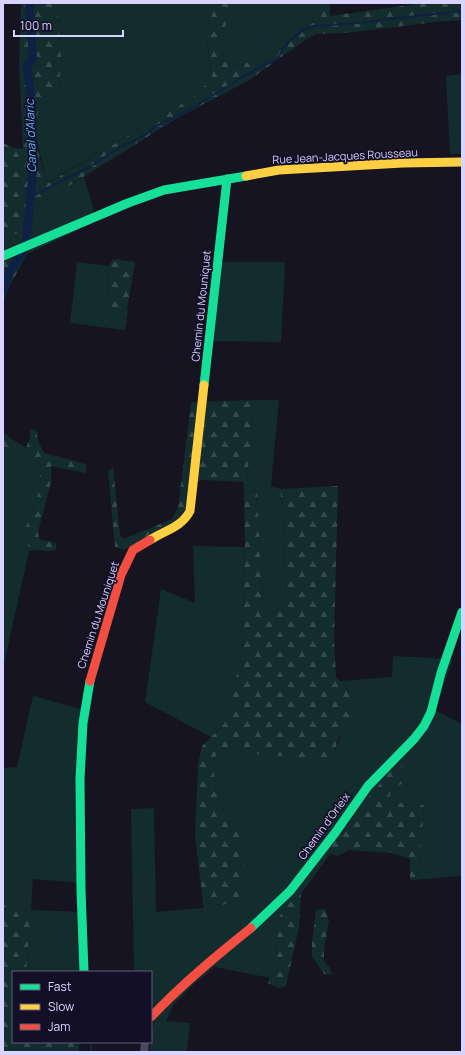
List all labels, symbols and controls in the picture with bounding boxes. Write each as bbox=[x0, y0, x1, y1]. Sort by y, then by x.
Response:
scale bar bbox=[14, 12, 123, 38]
text: 100 m bbox=[20, 17, 52, 34]
water label: Canal d'Alaric bbox=[21, 98, 40, 173]
street label: Rue Jean-Jacques Rousseau bbox=[272, 144, 418, 167]
street label: Chemin du Mouniquet bbox=[187, 250, 214, 362]
street label: Chemin du Mouniquet bbox=[73, 559, 122, 670]
street label: Chemin d'Orleix bbox=[294, 789, 353, 862]
legend bbox=[12, 971, 152, 1043]
text: Fast bbox=[48, 978, 72, 995]
text: Slow bbox=[48, 998, 74, 1015]
text: Jam bbox=[48, 1018, 70, 1035]

